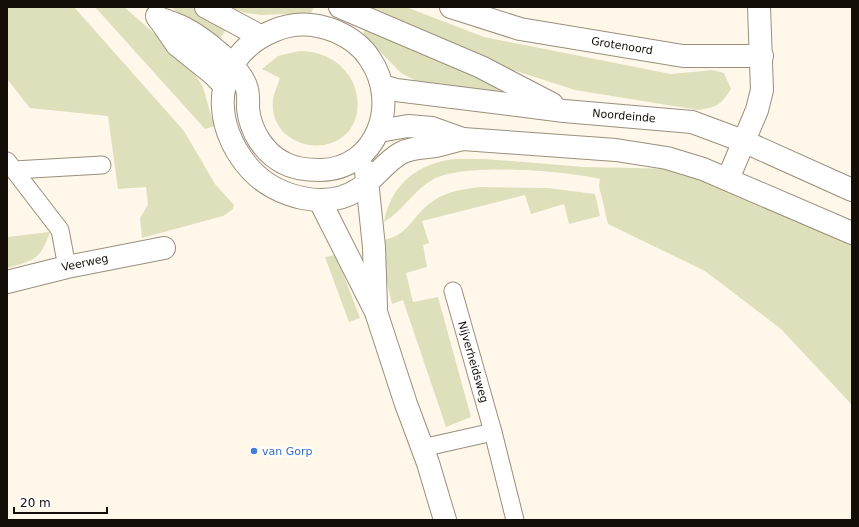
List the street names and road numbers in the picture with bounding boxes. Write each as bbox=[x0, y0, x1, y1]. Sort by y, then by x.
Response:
street label: Grotenoord bbox=[590, 35, 654, 57]
street label: Noordeinde bbox=[592, 107, 656, 125]
street label: Veerweg bbox=[60, 252, 110, 274]
street label: Nijverheidsweg bbox=[455, 320, 491, 404]

